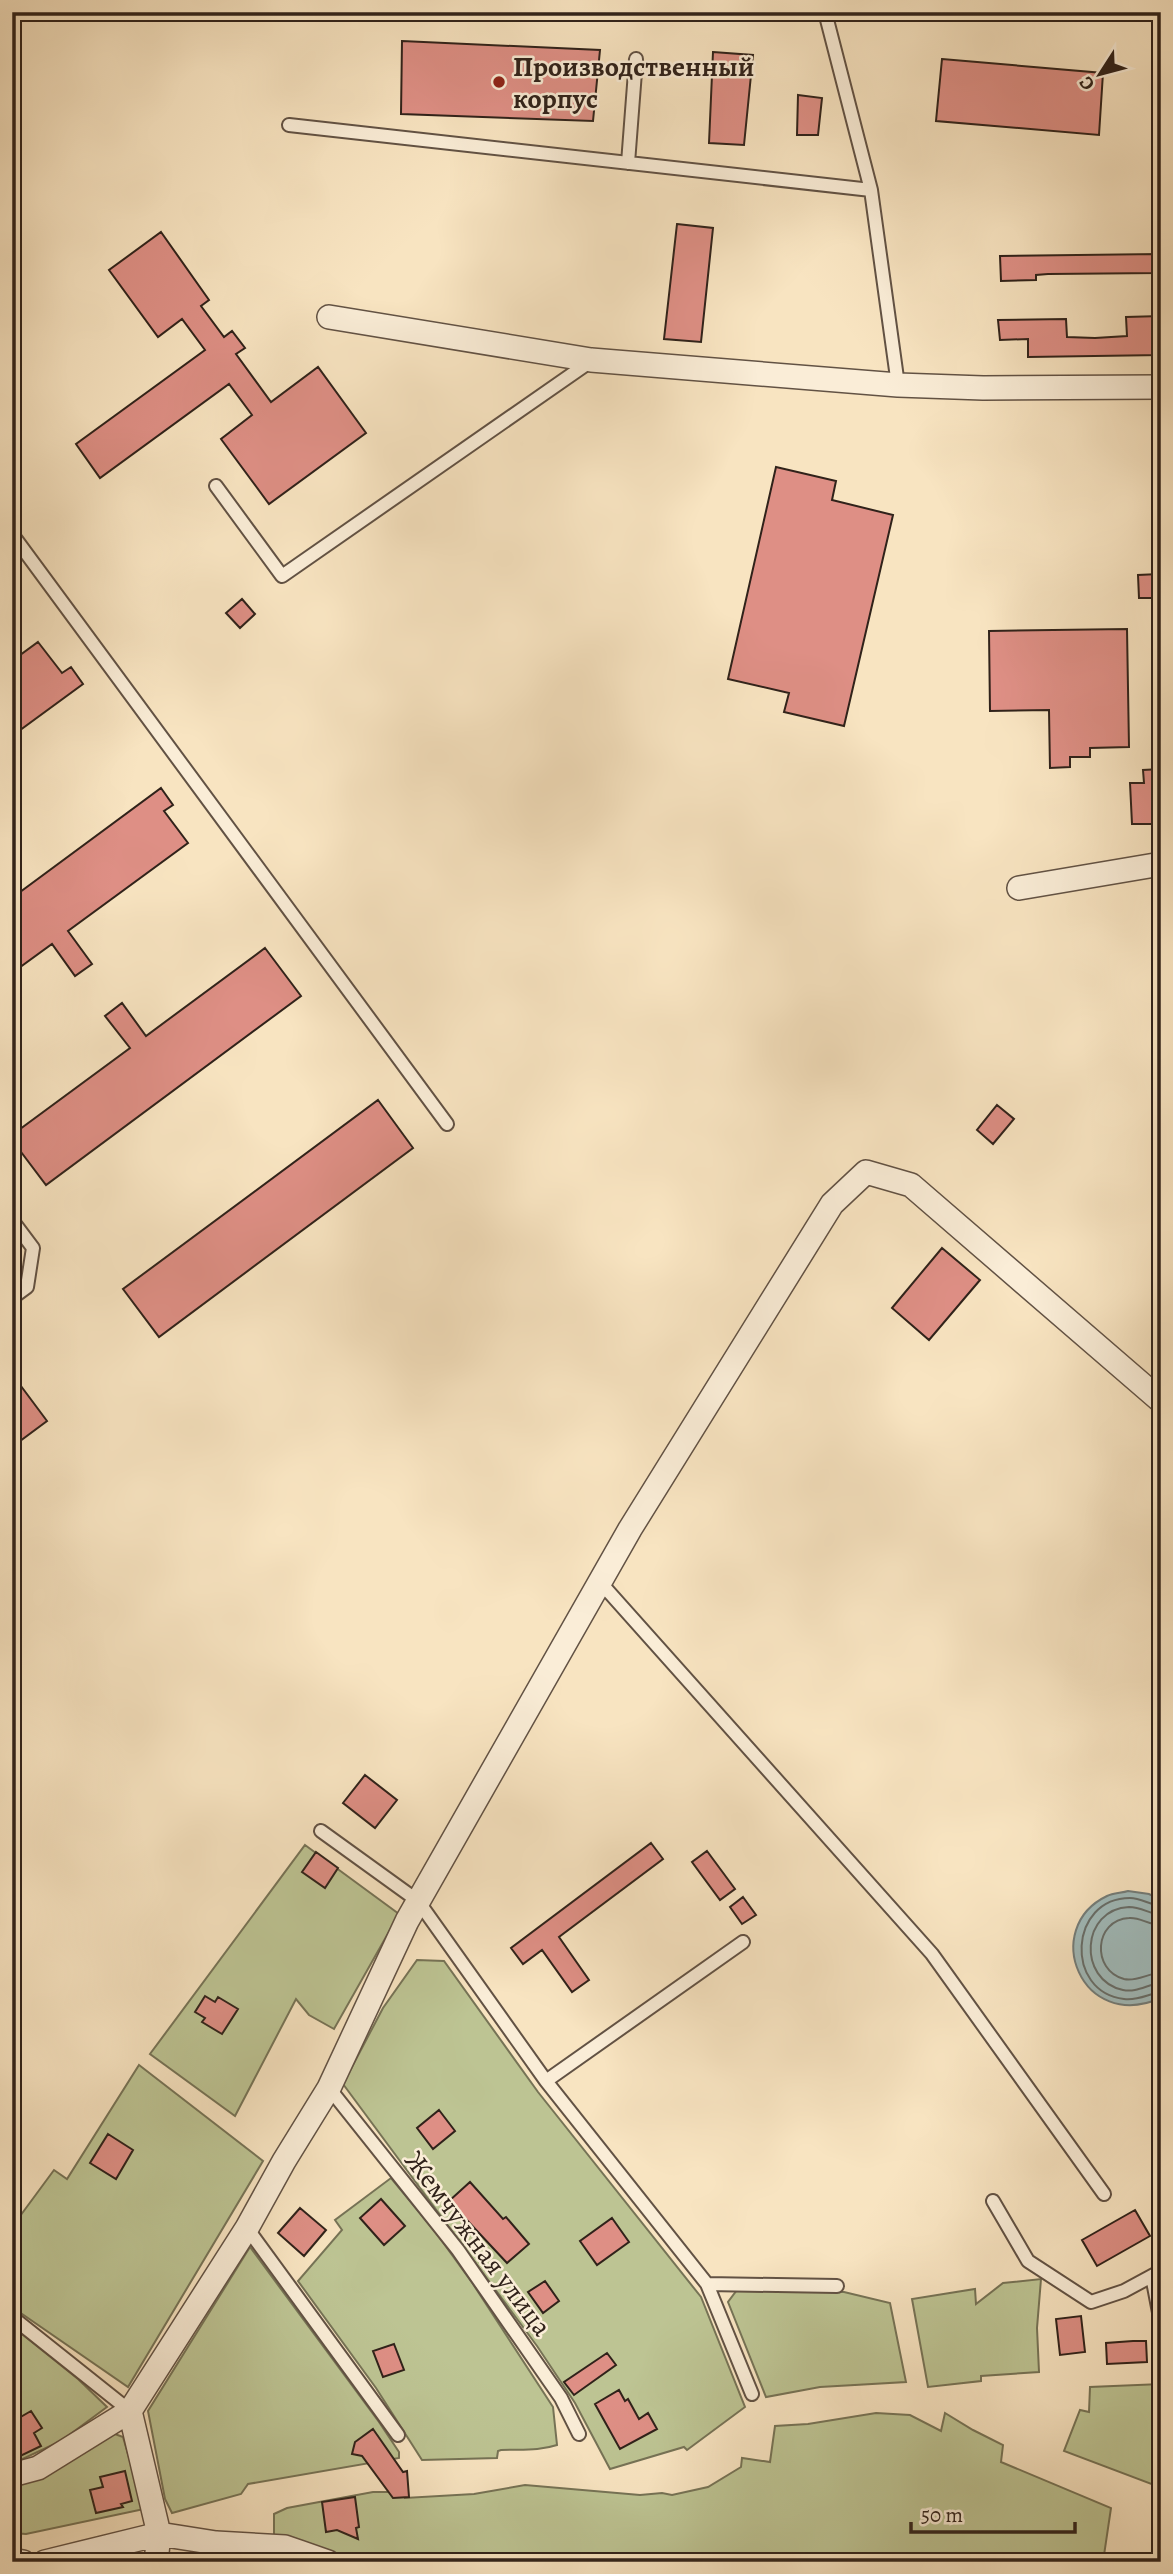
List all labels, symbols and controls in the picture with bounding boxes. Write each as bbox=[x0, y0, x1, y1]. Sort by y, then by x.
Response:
north arrow bbox=[1064, 38, 1134, 108]
place label: Производственный корпус bbox=[513, 48, 754, 118]
text: С bbox=[1073, 71, 1101, 96]
marker: Производственный корпус bbox=[491, 74, 507, 90]
street label: Жемчужная улица bbox=[396, 2143, 561, 2344]
scale bar bbox=[911, 2490, 1075, 2534]
text: 50 m bbox=[921, 2501, 963, 2529]

